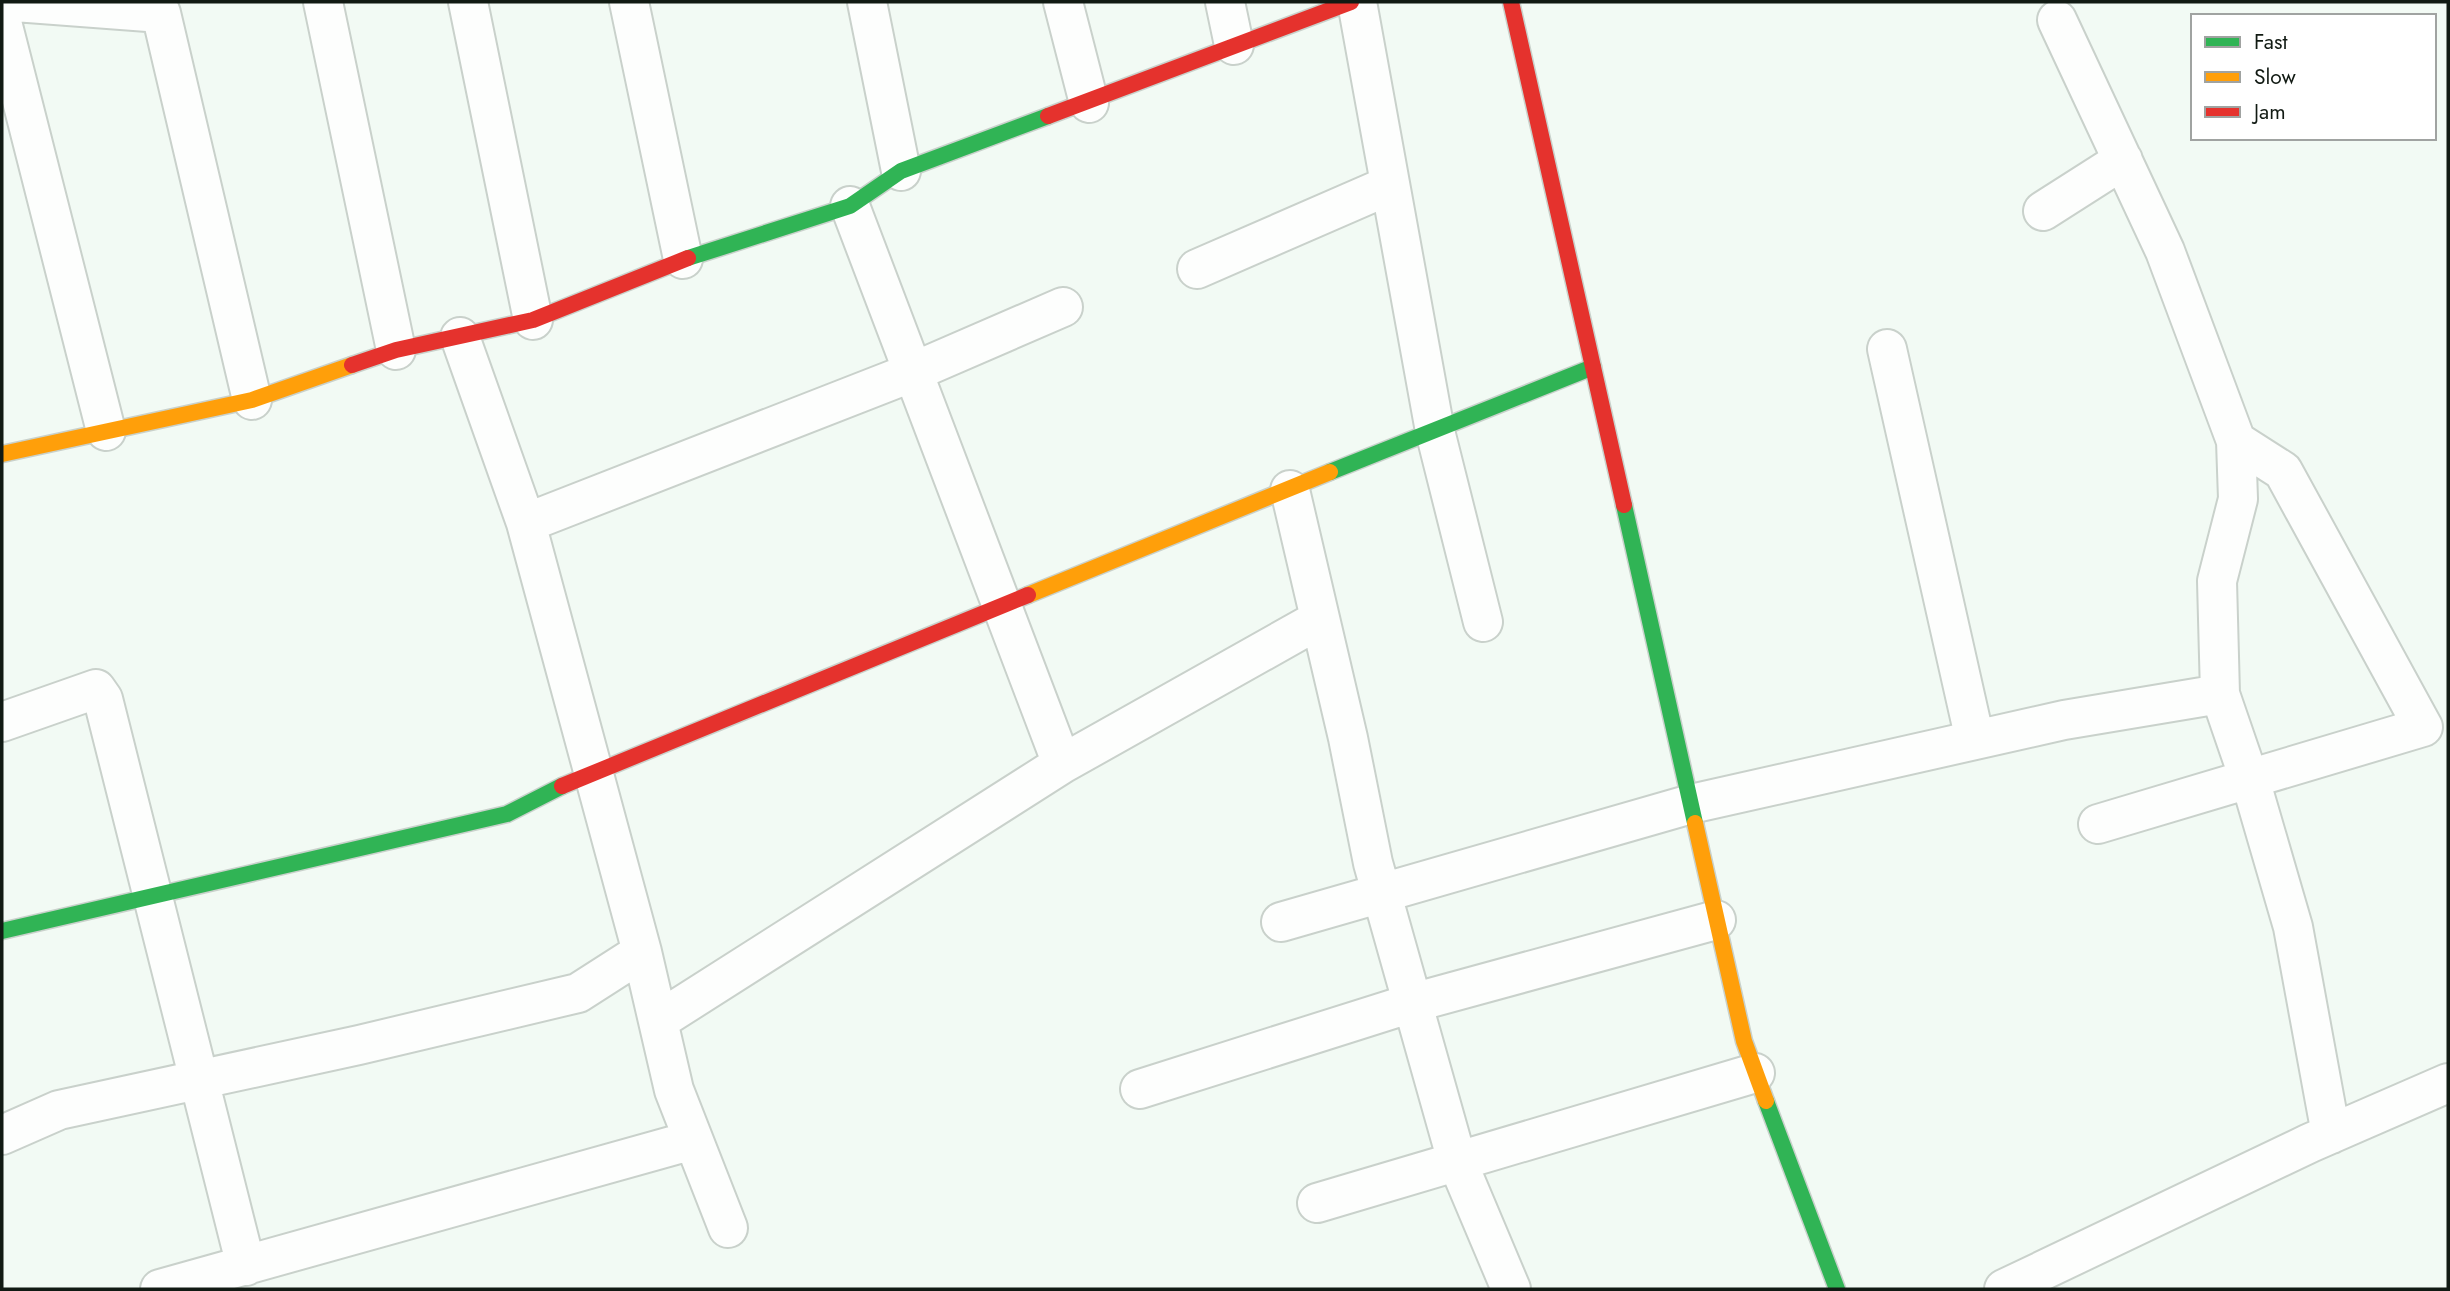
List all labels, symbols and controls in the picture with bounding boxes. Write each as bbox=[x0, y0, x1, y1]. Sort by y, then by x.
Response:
legend bbox=[2191, 14, 2436, 140]
text: Fast bbox=[2254, 27, 2287, 57]
text: Slow bbox=[2254, 62, 2296, 92]
text: Jam bbox=[2251, 97, 2286, 127]

